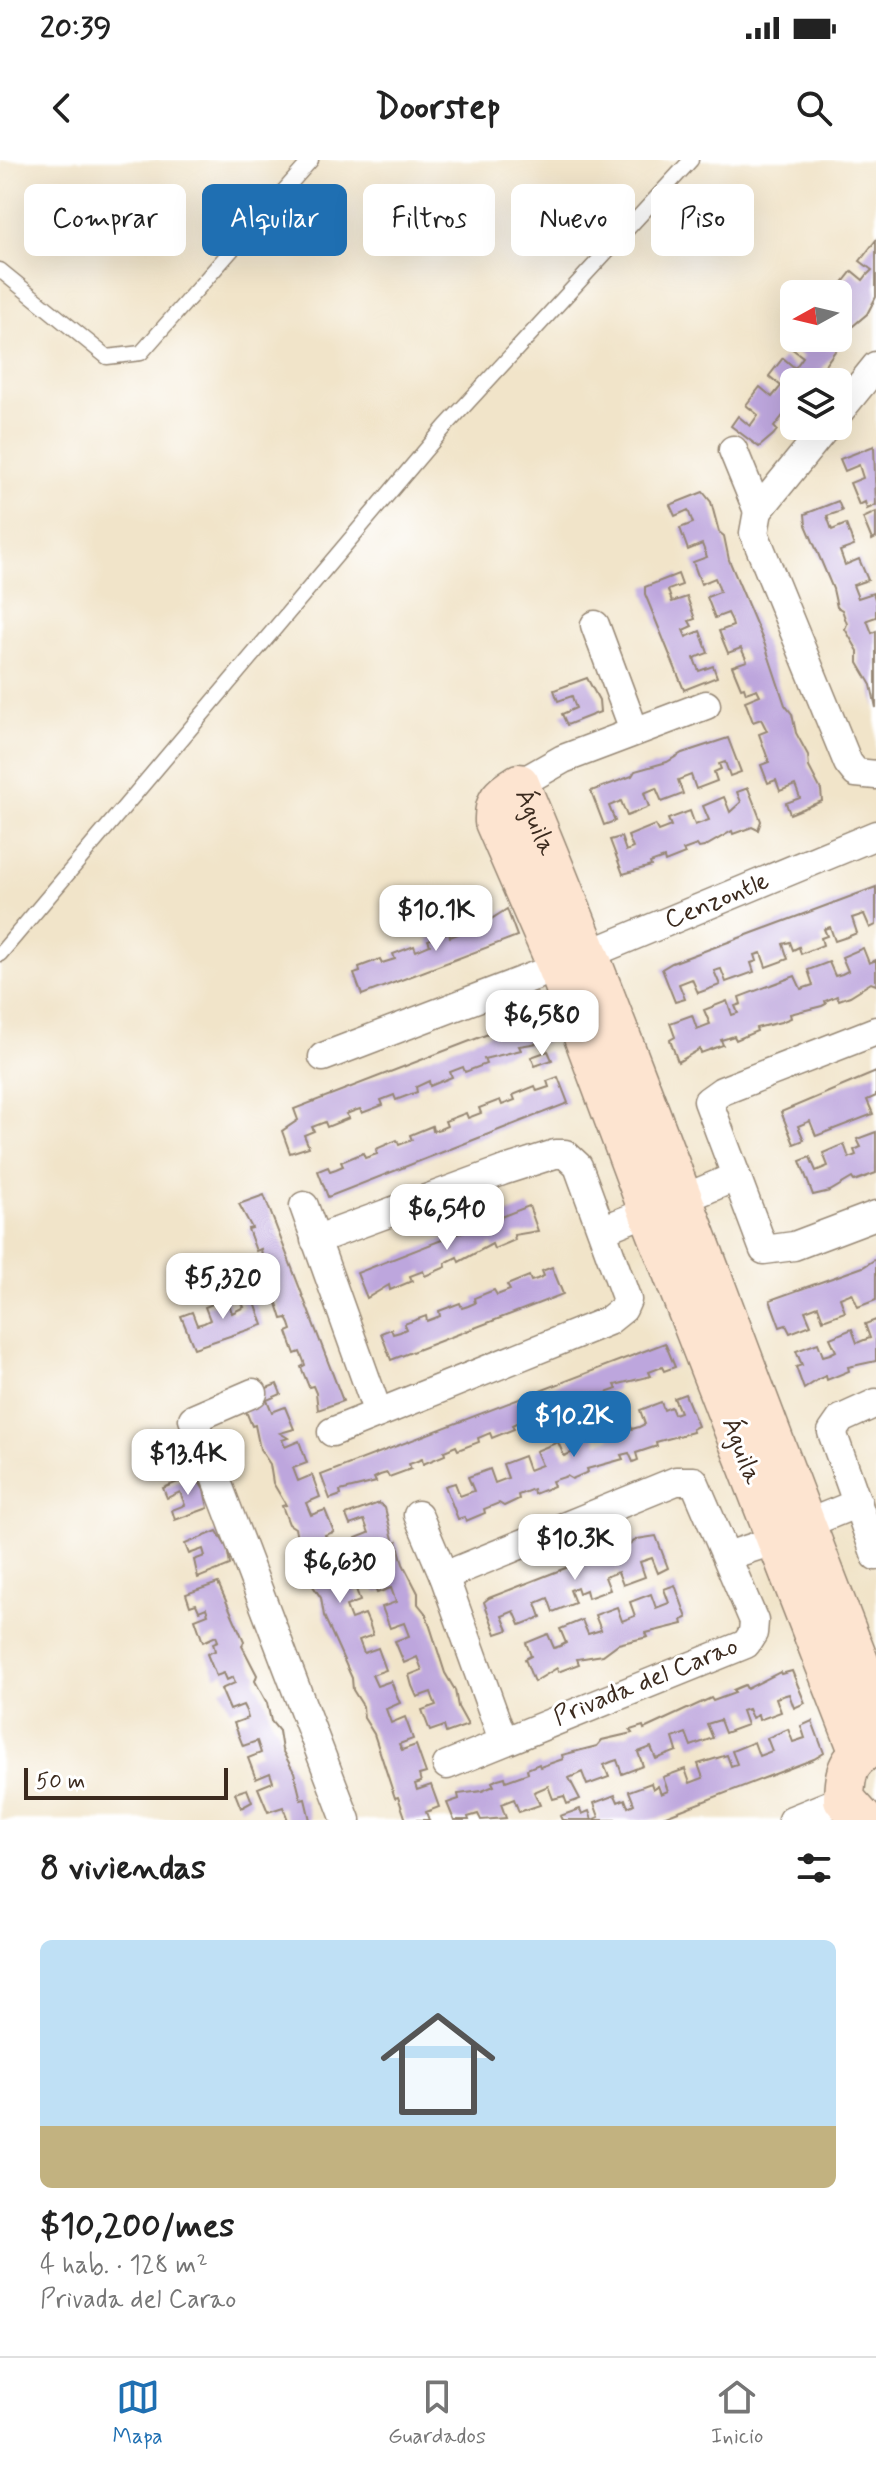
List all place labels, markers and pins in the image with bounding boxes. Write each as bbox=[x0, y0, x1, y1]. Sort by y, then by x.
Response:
pin: $10.1K bbox=[371, 885, 501, 953]
pin: $6,580 bbox=[477, 990, 607, 1058]
pin: $6,540 bbox=[382, 1184, 512, 1252]
pin: $5,320 bbox=[158, 1253, 288, 1321]
pin: $10.2K bbox=[509, 1391, 639, 1459]
pin: $13.4K bbox=[123, 1429, 253, 1497]
pin: $10.3K bbox=[510, 1514, 640, 1582]
pin: $6,630 bbox=[275, 1537, 405, 1605]

